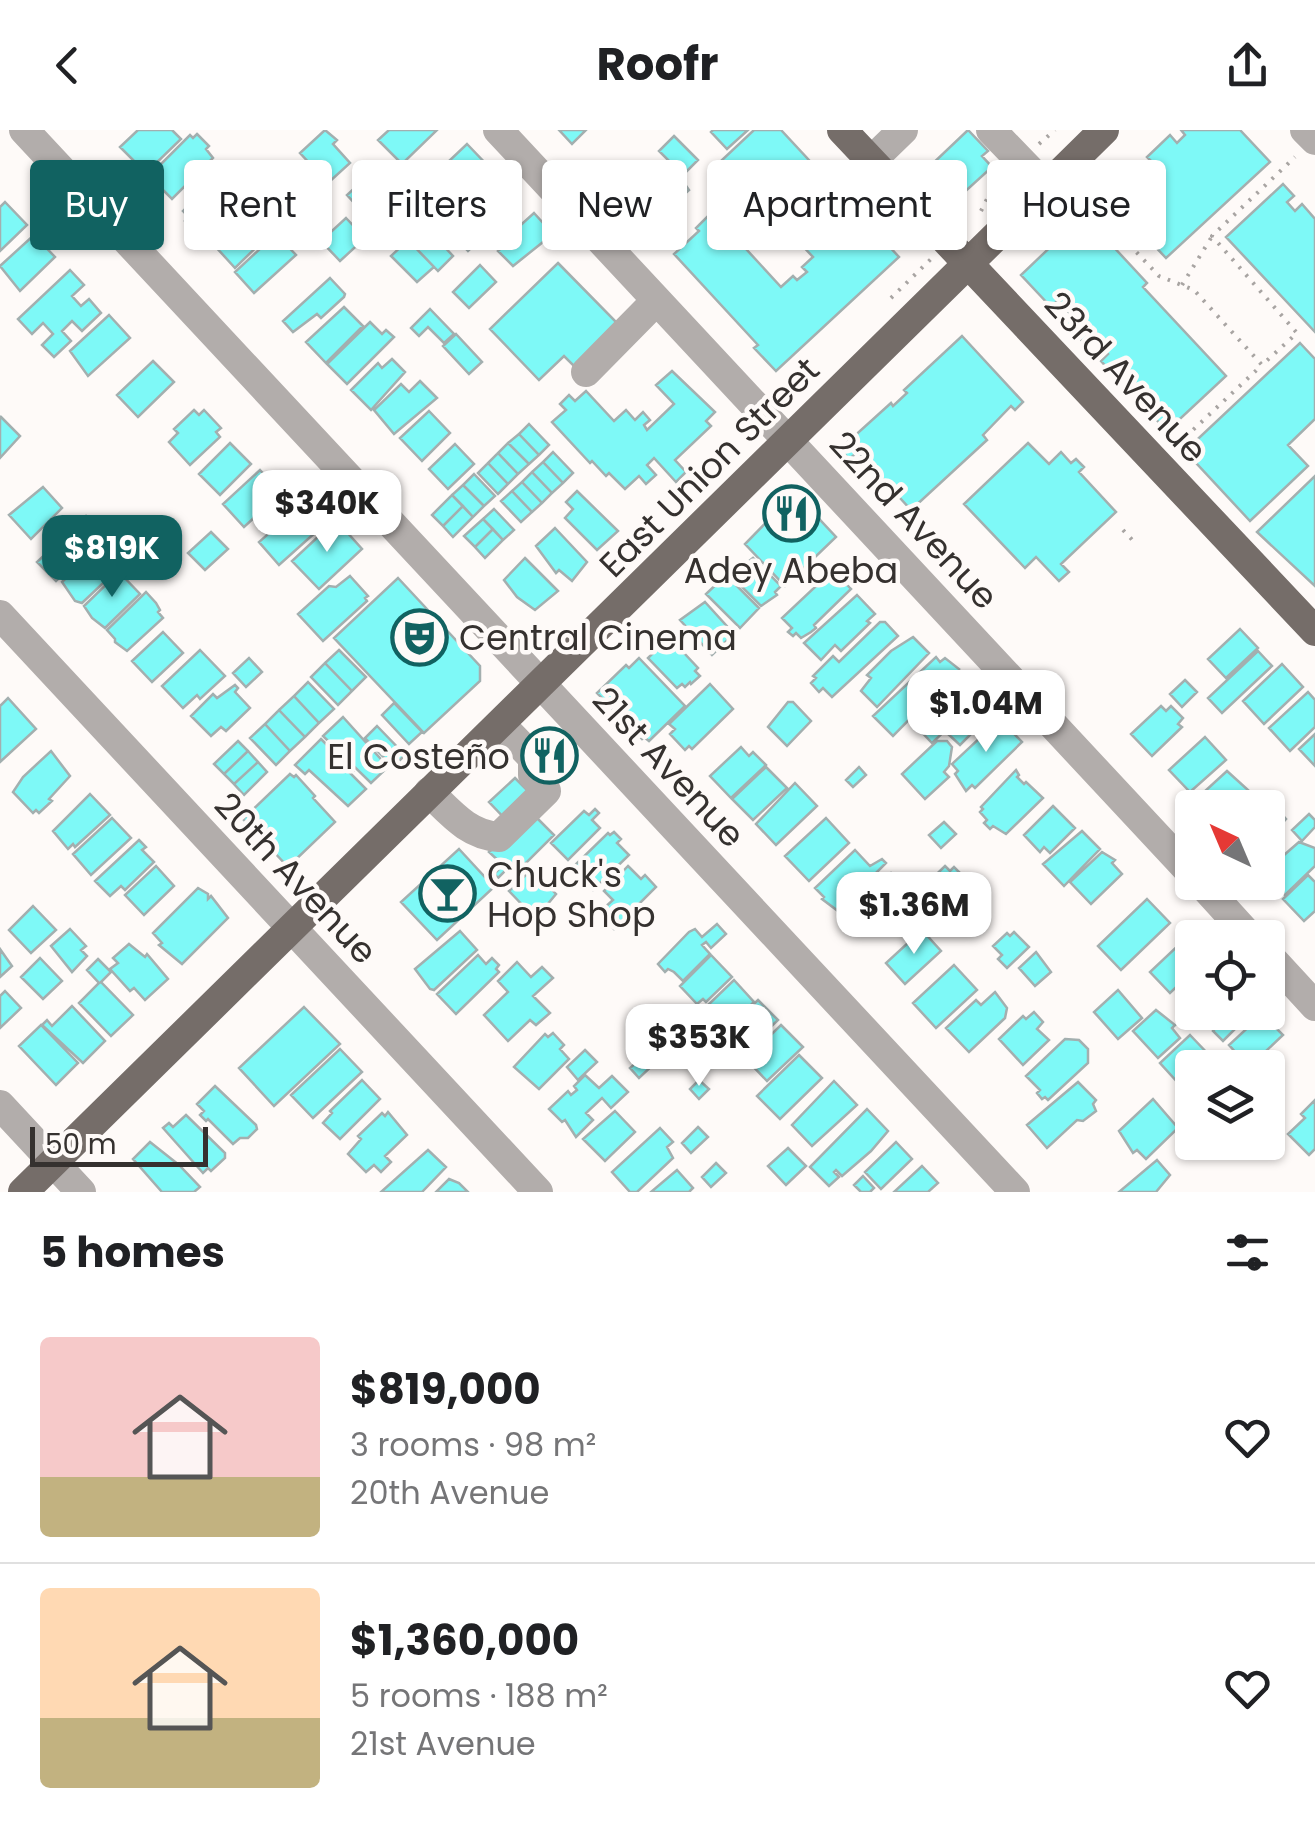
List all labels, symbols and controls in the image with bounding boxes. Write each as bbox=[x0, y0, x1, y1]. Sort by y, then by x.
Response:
text: Roofr bbox=[596, 33, 719, 96]
icon: back bbox=[40, 38, 95, 93]
icon: share bbox=[1220, 38, 1275, 93]
chip: Buy bbox=[30, 160, 164, 250]
chip: Rent bbox=[184, 160, 332, 250]
chip: Filters bbox=[352, 160, 522, 250]
chip: New bbox=[542, 160, 687, 250]
chip: Apartment bbox=[707, 160, 967, 250]
chip: House bbox=[987, 160, 1166, 250]
street label: 23rd Avenue bbox=[1034, 280, 1218, 474]
street label: East Union Street bbox=[588, 346, 830, 588]
street label: 22nd Avenue bbox=[819, 420, 1009, 620]
pin: $340K bbox=[257, 470, 397, 555]
text: $340K bbox=[274, 480, 380, 525]
restaurant icon: Adey Abeba bbox=[761, 484, 821, 544]
pin: $819K bbox=[42, 515, 182, 600]
text: $819K bbox=[64, 525, 160, 570]
place label: Adey Abeba bbox=[684, 546, 898, 595]
theatre icon: Central Cinema bbox=[390, 607, 450, 667]
place label: Central Cinema bbox=[459, 613, 737, 662]
pin: $1.04M bbox=[905, 670, 1067, 755]
street label: 21st Avenue bbox=[582, 676, 756, 858]
text: $1.04M bbox=[929, 680, 1043, 725]
restaurant icon: El Costeño bbox=[519, 726, 579, 786]
place label: El Costeño bbox=[327, 732, 510, 781]
street label: 20th Avenue bbox=[204, 782, 388, 974]
north arrow bbox=[1175, 790, 1285, 900]
map controls bbox=[1175, 790, 1285, 1160]
place label: Chuck's Hop Shop bbox=[487, 850, 656, 939]
bar icon: Chuck's Hop Shop bbox=[418, 864, 478, 924]
pin: $1.36M bbox=[833, 872, 995, 957]
text: $1.36M bbox=[858, 882, 970, 927]
button: locate bbox=[1175, 920, 1285, 1030]
pin: $353K bbox=[629, 1004, 769, 1089]
text: $353K bbox=[648, 1014, 750, 1059]
button: layers bbox=[1175, 1050, 1285, 1160]
scale bar bbox=[30, 1122, 208, 1166]
text: 50 m bbox=[45, 1125, 116, 1164]
text: 5 homes bbox=[40, 1223, 225, 1282]
icon: filters bbox=[1220, 1225, 1275, 1280]
text: $819,000 bbox=[350, 1360, 541, 1419]
icon: home bbox=[120, 1377, 240, 1497]
icon: heart bbox=[1220, 1410, 1275, 1465]
text: 3 rooms · 98 m² bbox=[350, 1422, 596, 1467]
text: 20th Avenue bbox=[350, 1470, 549, 1515]
text: $1,360,000 bbox=[350, 1611, 579, 1670]
icon: home bbox=[120, 1628, 240, 1748]
icon: heart bbox=[1220, 1661, 1275, 1716]
text: 5 rooms · 188 m² bbox=[350, 1673, 608, 1718]
text: 21st Avenue bbox=[350, 1721, 536, 1766]

